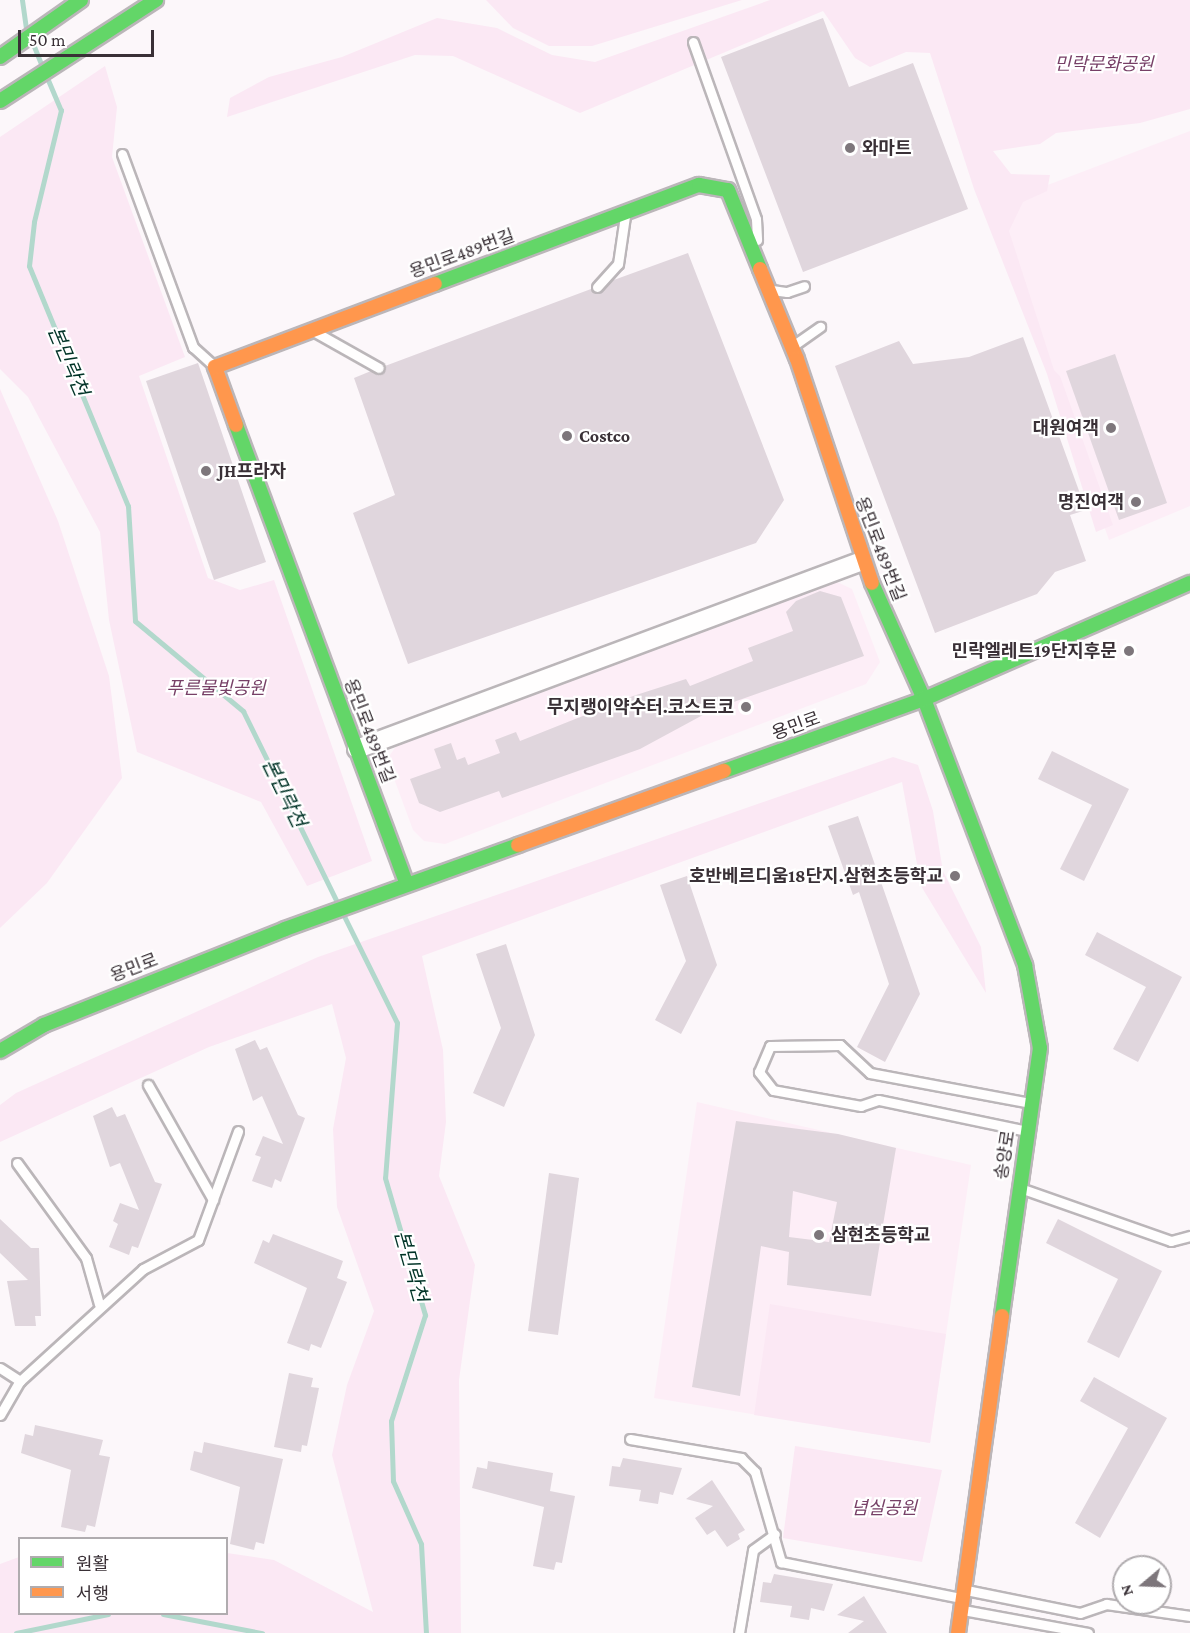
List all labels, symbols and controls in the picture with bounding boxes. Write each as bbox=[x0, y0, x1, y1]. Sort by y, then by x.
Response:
scale bar bbox=[21, 18, 158, 56]
text: 50 m bbox=[29, 30, 66, 50]
park label: 민락문화공원 bbox=[1054, 53, 1154, 75]
place label: 와마트 bbox=[862, 137, 912, 159]
marker: 와마트 bbox=[843, 141, 857, 155]
street label: 용민로489번길 bbox=[406, 225, 518, 283]
water label: 본민락천 bbox=[43, 322, 93, 400]
place label: 대원여객 bbox=[1033, 417, 1099, 439]
marker: 대원여객 bbox=[1104, 421, 1118, 435]
place label: Costco bbox=[579, 425, 630, 447]
marker: Costco bbox=[560, 429, 574, 443]
place label: JH프라자 bbox=[218, 460, 286, 482]
marker: JH프라자 bbox=[199, 464, 213, 478]
place label: 명진여객 bbox=[1058, 491, 1124, 513]
street label: 용민로489번길 bbox=[850, 493, 910, 605]
marker: 명진여객 bbox=[1129, 495, 1143, 509]
place label: 민락엘레트19단지후문 bbox=[951, 640, 1117, 662]
marker: 민락엘레트19단지후문 bbox=[1122, 644, 1136, 658]
street label: 용민로489번길 bbox=[339, 675, 399, 787]
park label: 푸른물빛공원 bbox=[166, 677, 266, 699]
place label: 무지랭이약수터.코스트코 bbox=[547, 696, 734, 718]
marker: 무지랭이약수터.코스트코 bbox=[739, 700, 753, 714]
street label: 용민로 bbox=[769, 707, 823, 745]
water label: 본민락천 bbox=[257, 755, 311, 831]
place label: 호반베르디움18단지.삼현초등학교 bbox=[689, 865, 943, 887]
marker: 호반베르디움18단지.삼현초등학교 bbox=[948, 869, 962, 883]
street label: 용민로 bbox=[107, 949, 161, 987]
street label: 송양로 bbox=[990, 1129, 1020, 1181]
place label: 삼현초등학교 bbox=[831, 1224, 930, 1246]
water label: 본민락천 bbox=[389, 1227, 433, 1305]
marker: 삼현초등학교 bbox=[812, 1228, 826, 1242]
park label: 념실공원 bbox=[851, 1497, 917, 1519]
legend bbox=[18, 1537, 228, 1615]
text: 원활 bbox=[76, 1554, 109, 1574]
north arrow bbox=[1112, 1555, 1172, 1615]
text: N bbox=[1117, 1582, 1136, 1598]
text: 서행 bbox=[76, 1584, 109, 1604]

